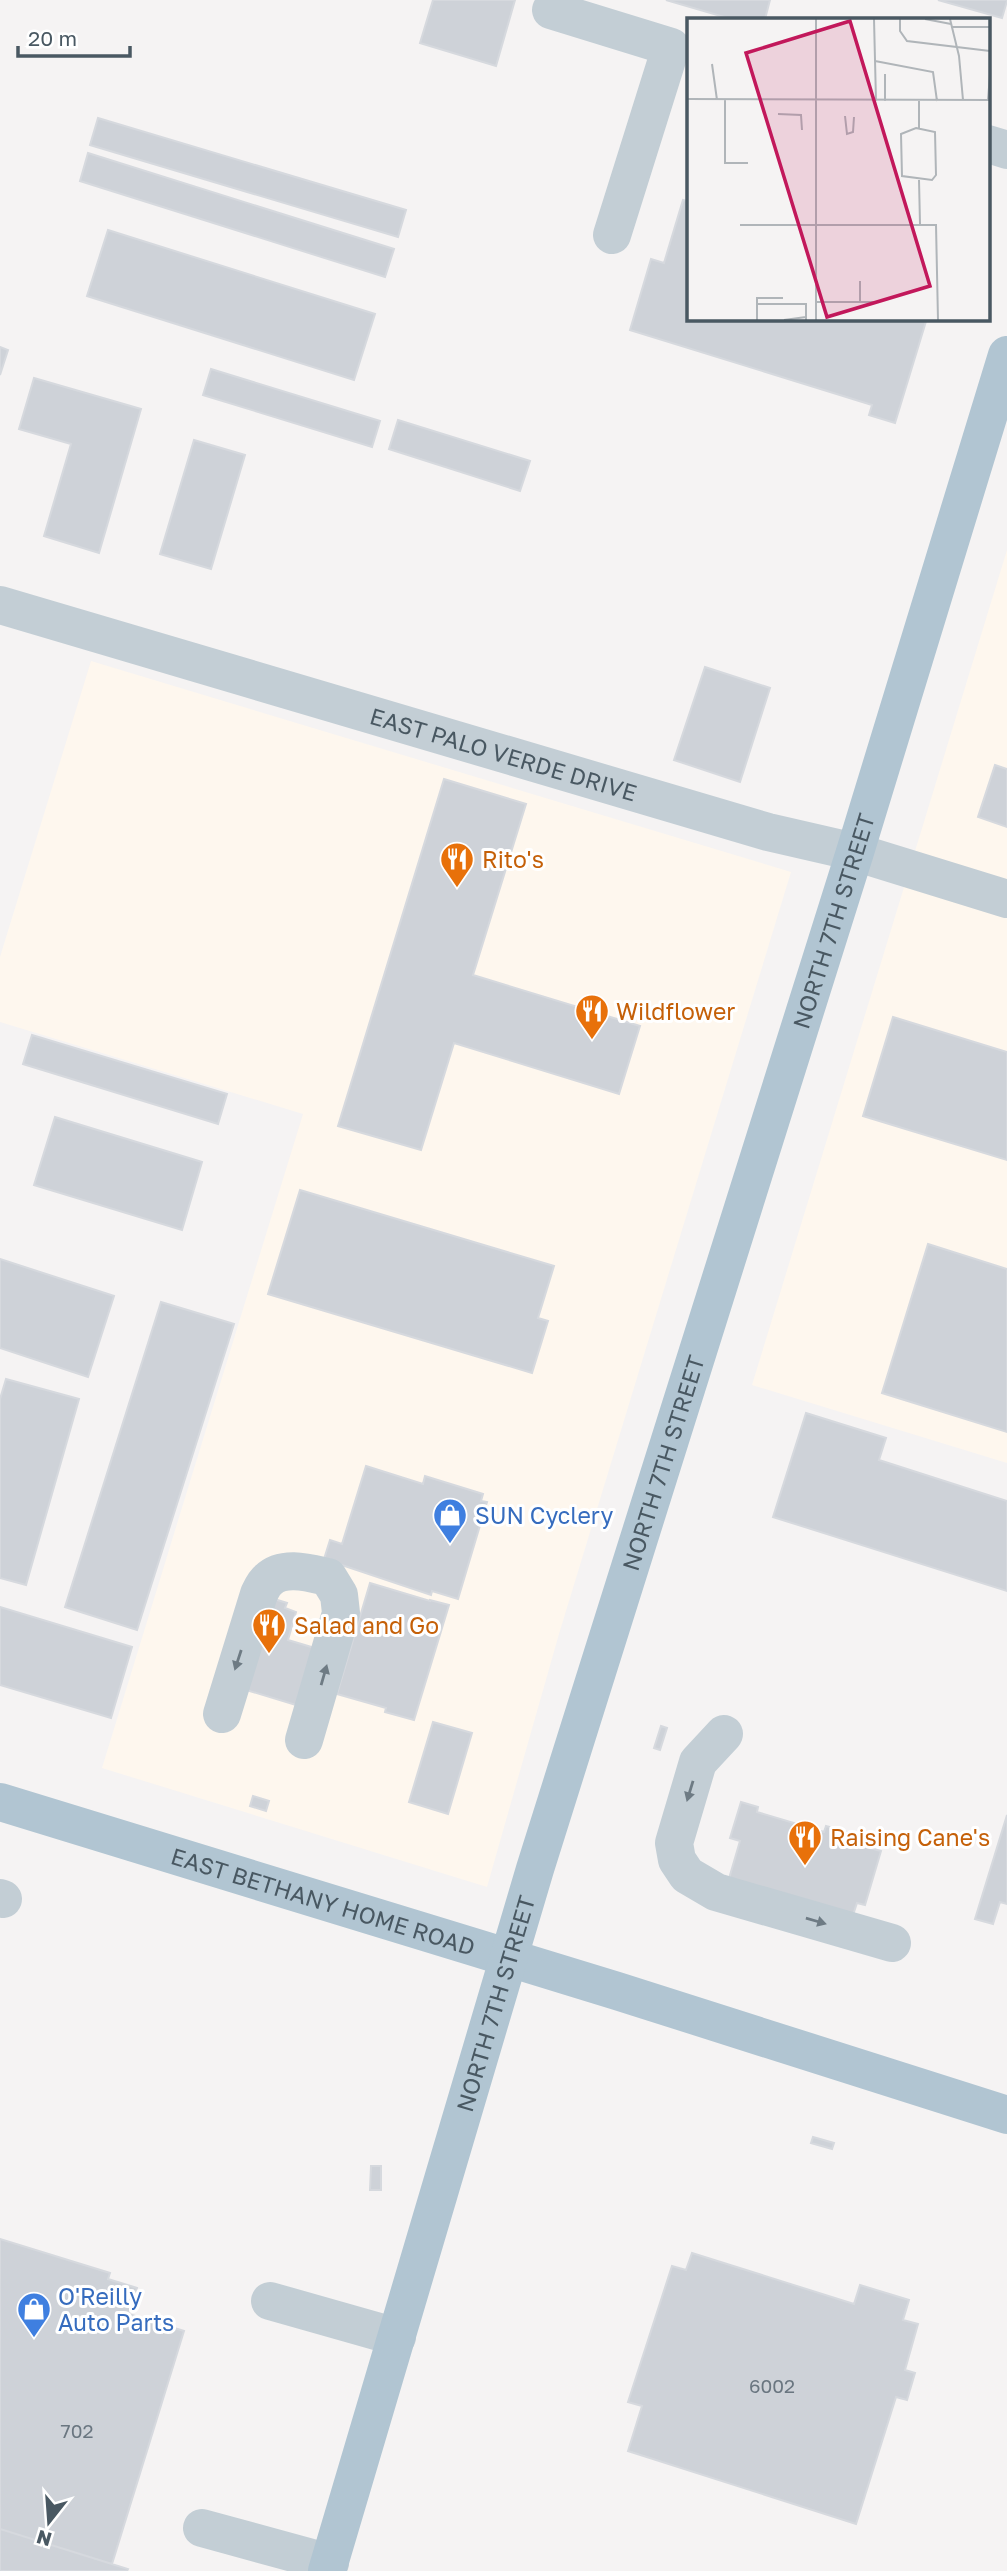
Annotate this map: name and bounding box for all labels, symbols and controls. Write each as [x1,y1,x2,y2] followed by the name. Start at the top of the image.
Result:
[18,14,130,58] scale bar
[687,18,990,320] inset map
[28,25,77,51] text: 20 m
[367,701,640,806] street label: EAST PALO VERDE DRIVE
[786,810,880,1032] street label: NORTH 7TH STREET
[438,840,476,889] restaurant icon: Rito's
[482,845,544,873] place label: Rito's
[573,992,611,1041] restaurant icon: Wildflower
[616,997,735,1025] place label: Wildflower
[616,1352,710,1574] street label: NORTH 7TH STREET
[431,1496,469,1545] shop icon: SUN Cyclery
[475,1501,613,1529] place label: SUN Cyclery
[250,1606,288,1655] restaurant icon: Salad and Go
[294,1611,439,1639] place label: Salad and Go
[232,1650,243,1671] one-way arrow
[319,1664,329,1685] one-way arrow
[684,1781,694,1802] one-way arrow
[786,1818,824,1867] restaurant icon: Raising Cane's
[830,1823,990,1851] place label: Raising Cane's
[168,1841,479,1961] street label: EAST BETHANY HOME ROAD
[450,1892,540,2115] street label: NORTH 7TH STREET
[805,1917,826,1927] one-way arrow
[58,2282,174,2336] place label: O'Reilly Auto Parts
[15,2290,53,2339] shop icon: O'Reilly Auto Parts
[749,2374,795,2397] house number: 6002
[61,2419,93,2442] house number: 702
[14,2487,84,2557] north arrow
[34,2526,54,2552] text: N

